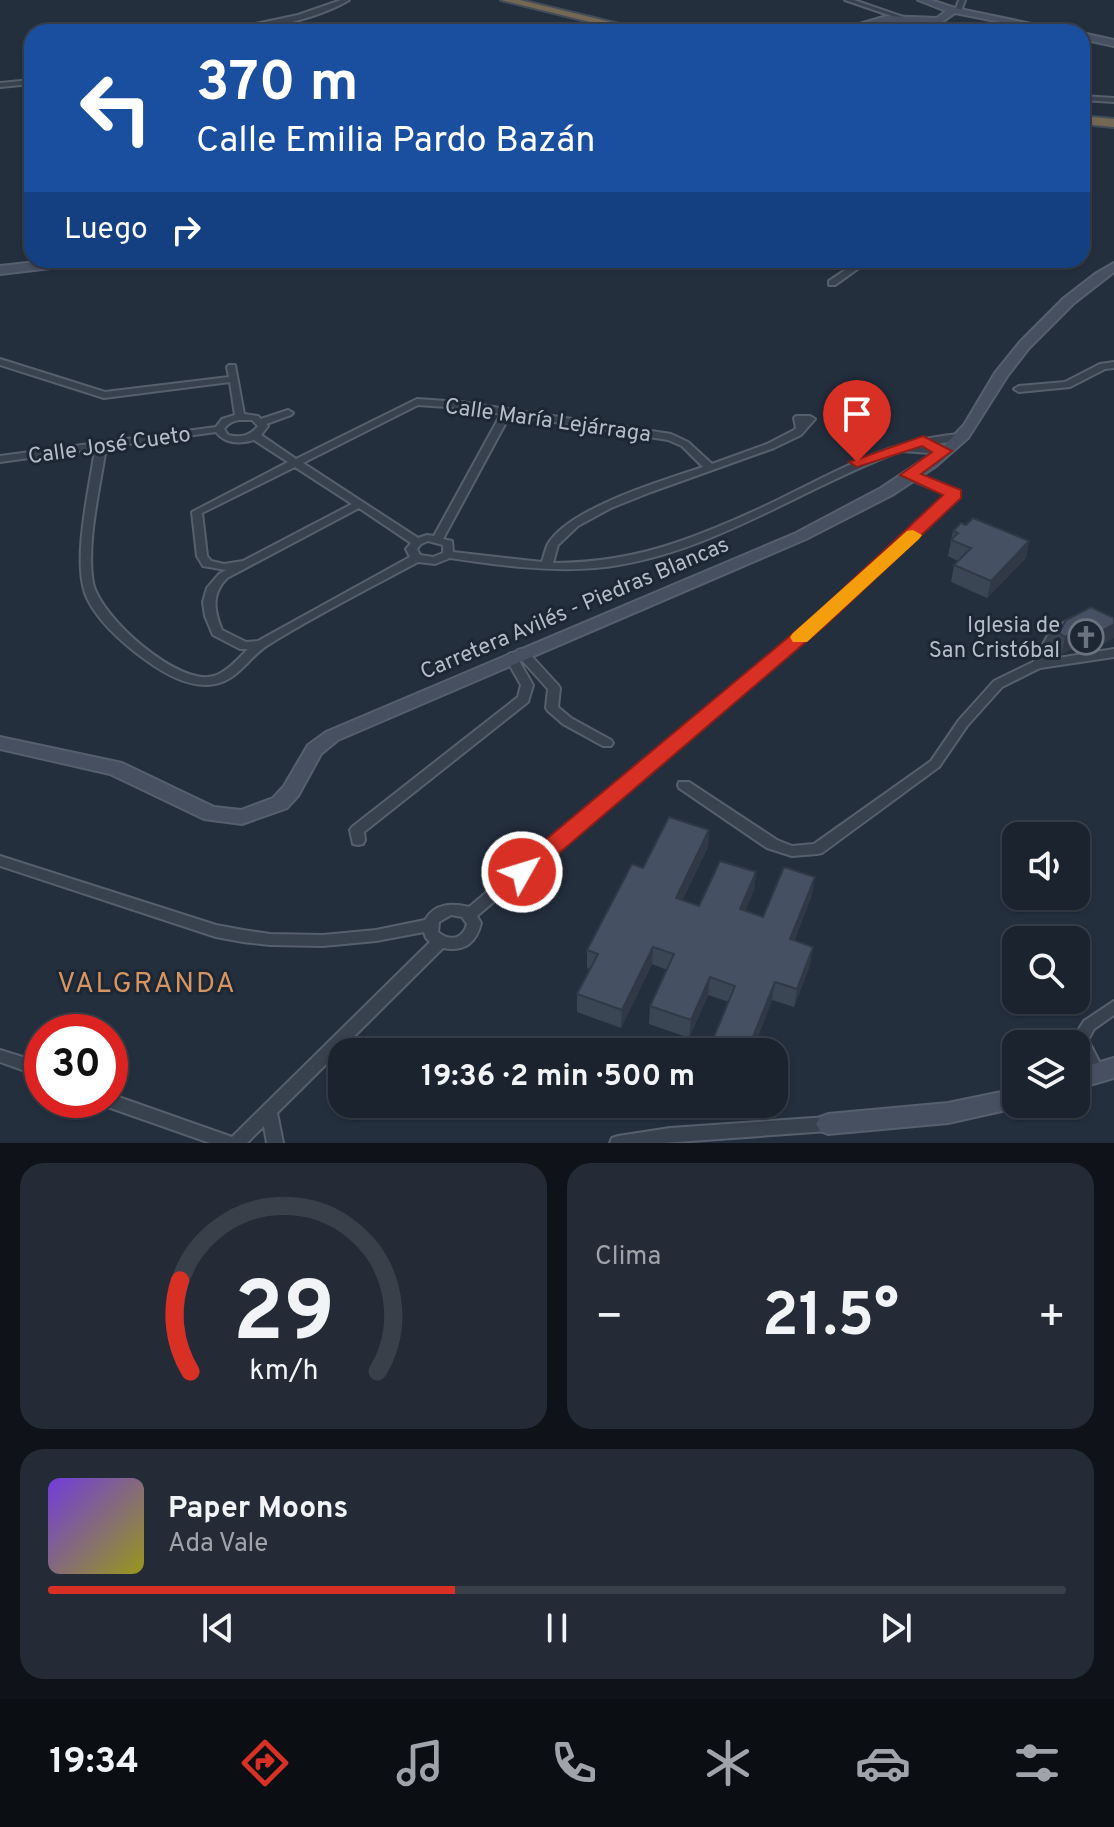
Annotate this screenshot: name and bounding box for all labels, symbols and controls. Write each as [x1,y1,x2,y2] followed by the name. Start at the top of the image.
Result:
[196,50,359,120] text: 370 m
[64,56,168,160] icon: left
[196,119,595,165] text: Calle Emilia Pardo Bazán
[164,208,208,252] icon: right
[64,212,148,249] text: Luego
[823,380,891,462] pin
[835,392,879,436] icon: arrive
[443,394,653,449] street label: Calle María Lejárraga
[26,422,192,471] street label: Calle José Cueto
[417,532,733,687] street label: Carretera Avilés - Piedras Blancas
[929,613,1060,665] place label: Iglesia de San Cristóbal
[1067,618,1105,656] church icon: Iglesia de San Cristóbal
[1002,822,1090,1118] map controls
[1002,822,1090,910] button: sound
[480,830,564,914] position arrow
[1002,926,1090,1014] button: search
[57,967,237,1003] district label: VALGRANDA
[24,1014,128,1118] speed limit sign: 30
[1002,1030,1090,1118] button: layers
[421,1059,695,1096] text: 19:36 · 2 min · 500 m
[595,1241,661,1274] text: Clima
[233,1265,335,1370] text: 29
[762,1281,899,1357] text: 21.5°
[595,1291,623,1347] text: −
[1038,1291,1066,1347] text: +
[249,1354,318,1390] text: km/h
[168,1491,348,1528] text: Paper Moons
[168,1528,268,1561] text: Ada Vale
[196,1606,240,1650] icon: previous
[535,1606,579,1650] icon: pause
[874,1606,918,1650] icon: next
[237,1735,293,1791] icon: directions
[392,1735,448,1791] icon: music
[546,1735,602,1791] icon: phone
[700,1735,756,1791] icon: climate
[855,1735,911,1791] icon: car
[1009,1735,1065,1791] icon: filters
[49,1740,139,1786] text: 19:34

